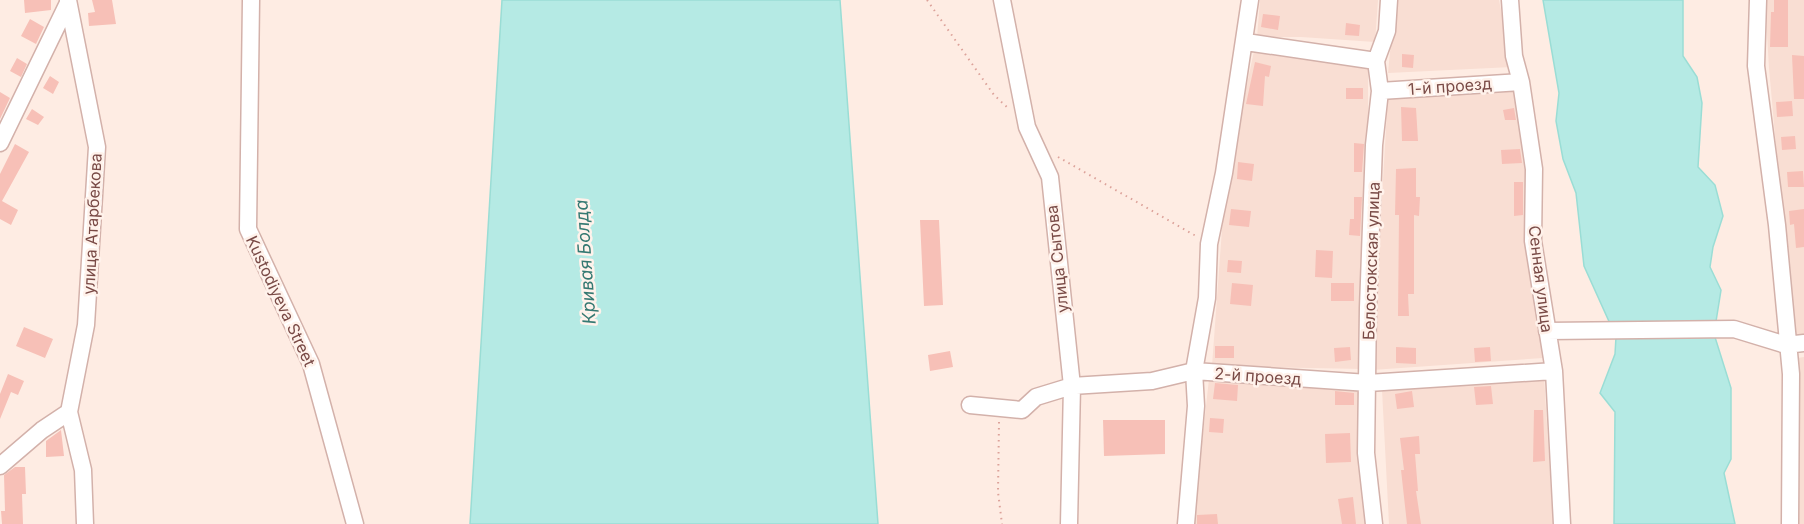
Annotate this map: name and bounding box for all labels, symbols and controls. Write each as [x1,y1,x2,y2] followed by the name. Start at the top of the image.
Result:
[1407,73,1493,99] street label: 1-й проезд
[78,153,106,295] street label: улица Атарбекова
[1358,182,1384,340] street label: Белостокская улица
[570,199,600,325] water label: Кривая Болда
[1041,204,1073,314] street label: улица Сытова
[1525,224,1557,334] street label: Сенная улица
[242,233,320,369] street label: Kustodiyeva Street
[1214,363,1302,389] street label: 2-й проезд

